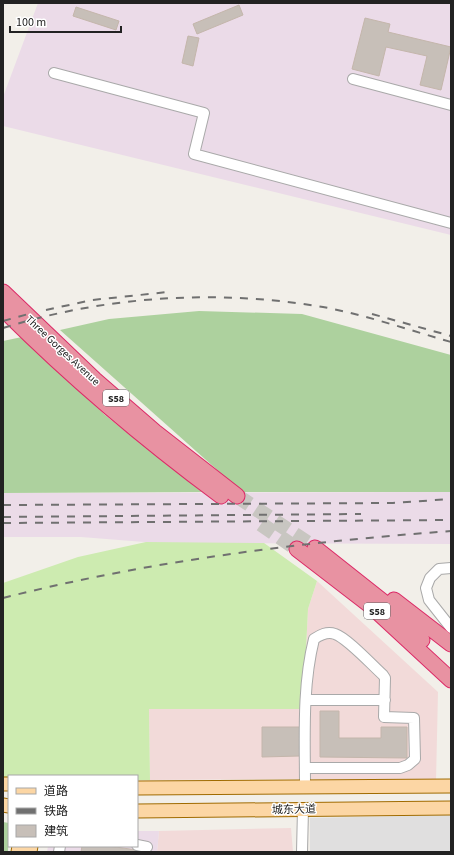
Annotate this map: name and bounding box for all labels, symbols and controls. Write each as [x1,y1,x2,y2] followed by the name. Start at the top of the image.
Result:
[10,8,121,34] scale bar
[16,14,46,31] text: 100 m
[22,312,104,389] street label: Three Gorges Avenue
[103,390,129,406] road number: S58
[364,603,390,619] road number: S58
[8,775,138,847] legend
[44,783,68,800] text: 道路
[272,802,316,817] street label: 城东大道
[44,803,68,820] text: 铁路
[44,823,68,840] text: 建筑

